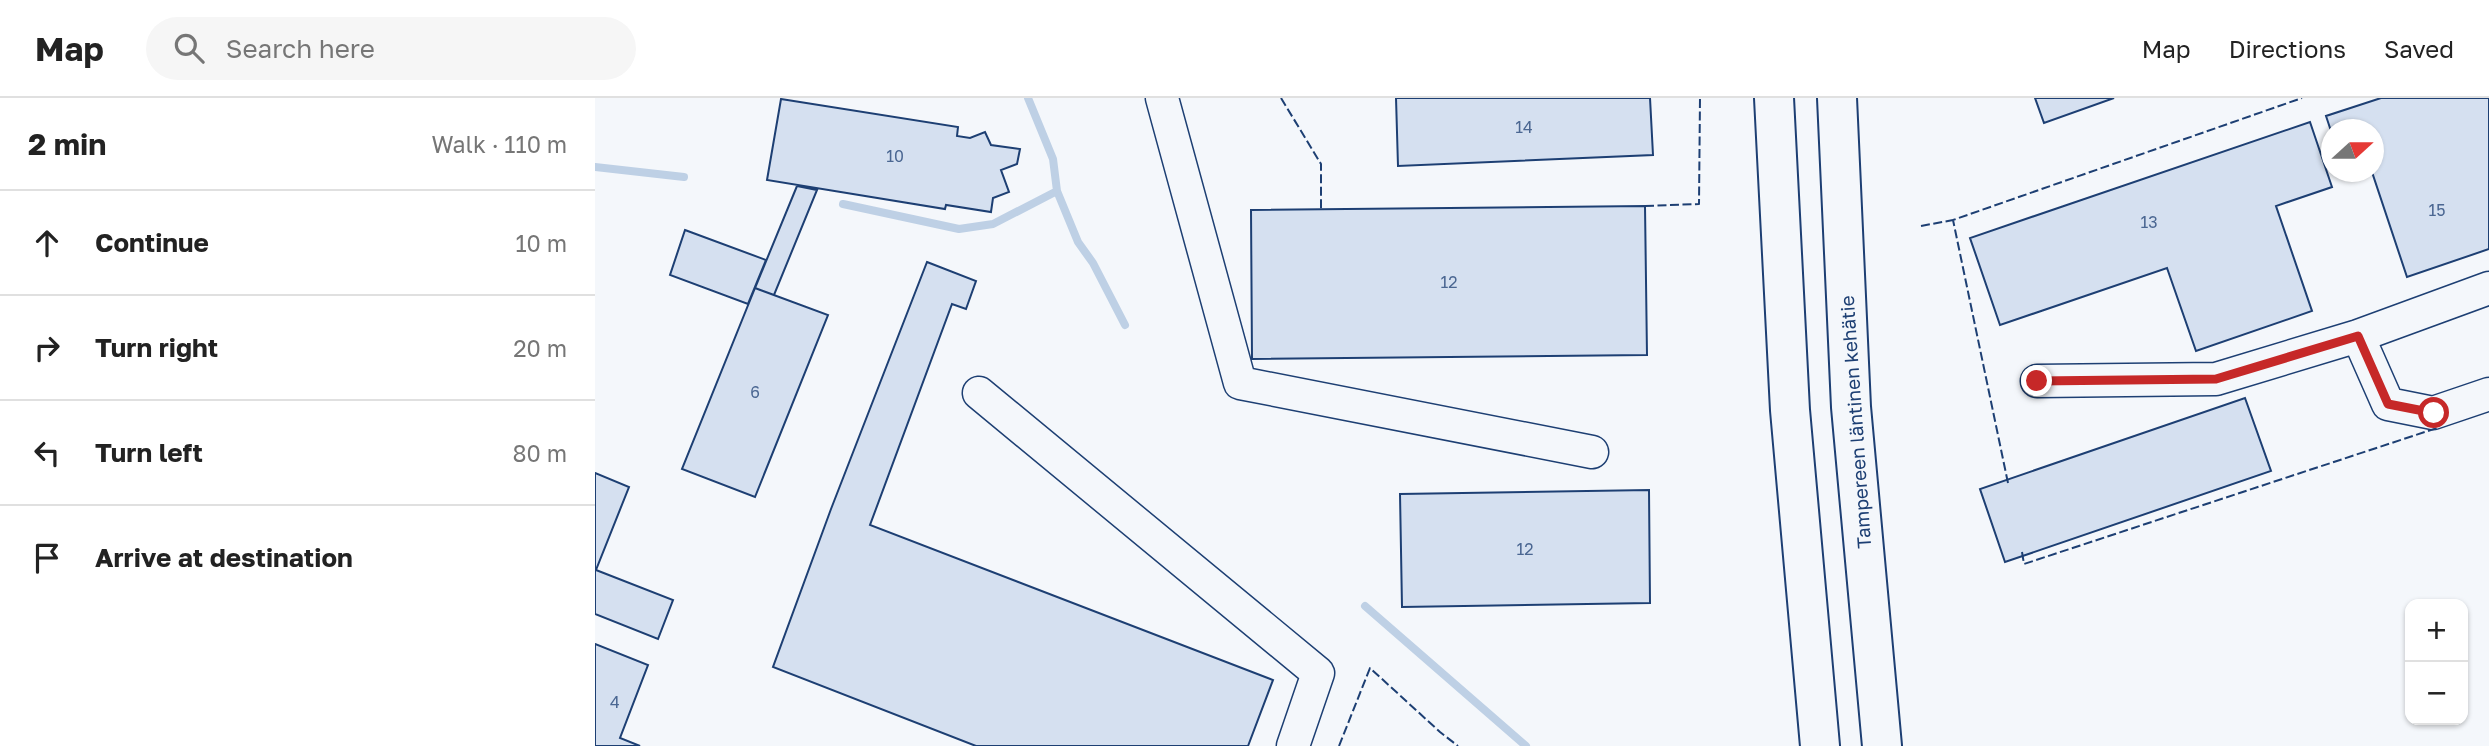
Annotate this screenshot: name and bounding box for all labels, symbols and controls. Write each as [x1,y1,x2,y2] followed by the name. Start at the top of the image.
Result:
[146,17,636,80] search box
[35,29,104,68] text: Map
[170,29,208,67] icon: search
[226,33,375,64] text: Search here
[2142,34,2191,63] text: Map
[2229,34,2346,63] text: Directions
[2384,34,2454,63] text: Saved
[1515,117,1533,137] house number: 14
[2321,119,2384,182] north arrow
[28,126,106,162] text: 2 min
[431,130,567,158] text: Walk · 110 m
[886,146,904,166] house number: 10
[2428,200,2446,220] house number: 15
[2140,212,2158,232] house number: 13
[28,224,66,262] icon: ahead
[95,227,209,258] text: Continue
[515,229,567,257] text: 10 m
[1440,272,1458,292] house number: 12
[1835,295,1875,549] street label: Tampereen läntinen kehätie
[28,329,66,367] icon: right
[95,332,218,363] text: Turn right
[513,334,567,362] text: 20 m
[2021,365,2052,396] route end
[750,382,760,402] house number: 6
[2418,397,2449,428] route start
[28,434,66,472] icon: left
[95,437,203,468] text: Turn left
[513,439,567,467] text: 80 m
[28,539,66,577] icon: arrive
[1516,539,1534,559] house number: 12
[95,542,353,573] text: Arrive at destination
[2405,599,2468,725] map controls
[2405,599,2468,662] button: +
[2405,662,2468,725] button: −
[610,692,620,712] house number: 4

